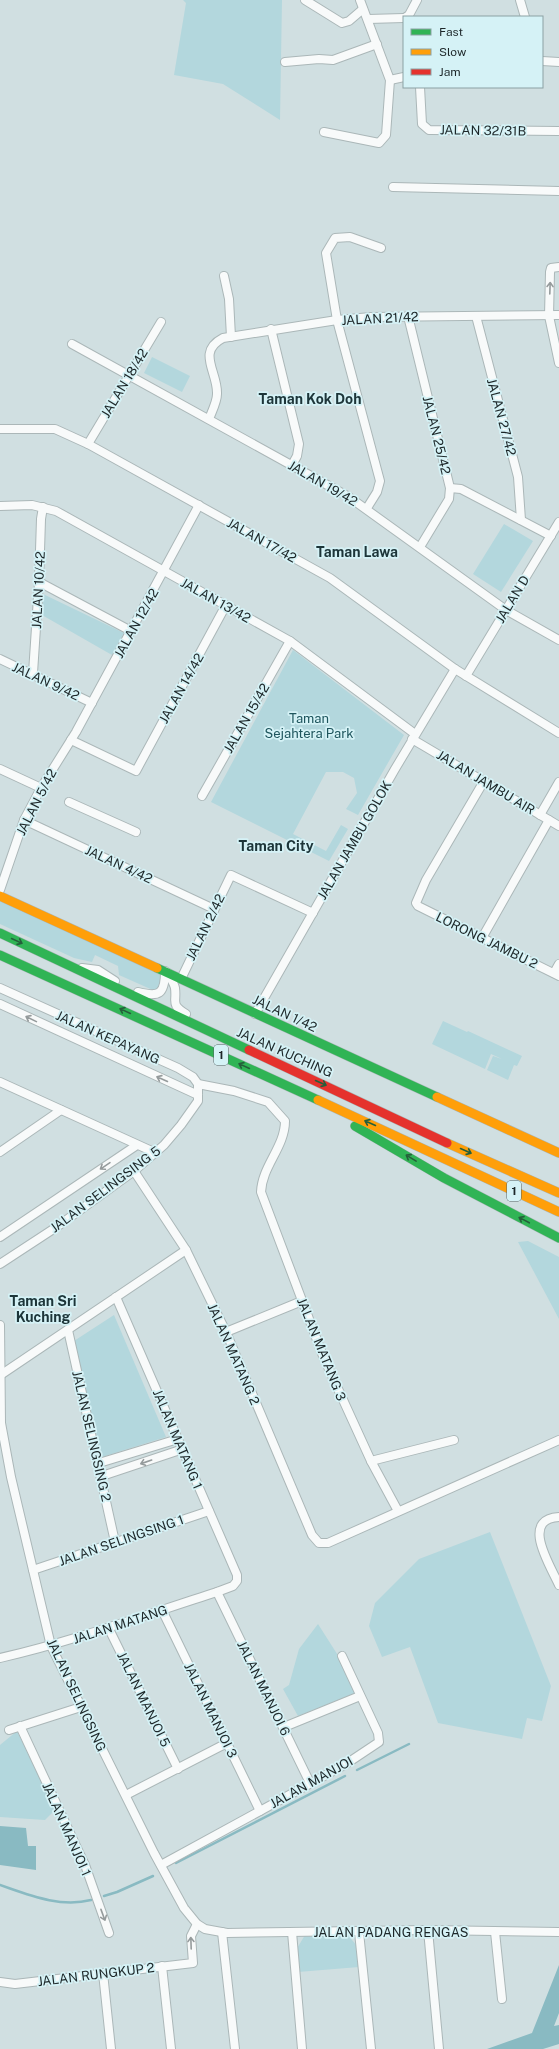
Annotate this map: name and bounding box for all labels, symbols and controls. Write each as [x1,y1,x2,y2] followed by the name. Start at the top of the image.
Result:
[403,16,543,88] legend
[439,25,464,39] text: Fast
[439,45,467,59] text: Slow
[439,65,461,79] text: Jam
[440,122,526,139] street label: JALAN 32/31B
[546,282,554,295] one-way arrow
[341,309,419,328] street label: JALAN 21/42
[98,346,151,421] street label: JALAN 18/42
[484,377,519,458] street label: JALAN 27/42
[259,391,361,407] district label: Taman Kok Doh
[420,394,454,476] street label: JALAN 25/42
[285,458,360,509] street label: JALAN 19/42
[224,515,299,566] street label: JALAN 17/42
[316,544,398,560] district label: Taman Lawa
[29,551,48,629] street label: JALAN 10/42
[492,573,532,626] street label: JALAN D
[178,575,254,626] street label: JALAN 13/42
[111,586,162,661] street label: JALAN 12/42
[156,650,207,726] street label: JALAN 14/42
[10,659,82,704] street label: JALAN 9/42
[220,681,273,756] street label: JALAN 15/42
[264,711,354,741] park label: Taman Sejahtera Park
[434,747,537,818] street label: JALAN JAMBU AIR
[13,766,60,838] street label: JALAN 5/42
[314,778,395,902] street label: JALAN JAMBU GOLOK
[238,838,314,854] district label: Taman City
[83,842,155,887] street label: JALAN 4/42
[183,891,228,963] street label: JALAN 2/42
[433,909,540,972] street label: LORONG JAMBU 2
[10,938,22,945] one-way arrow
[250,992,320,1035] street label: JALAN 1/42
[120,1007,132,1014] one-way arrow
[54,1008,162,1067] street label: JALAN KEPAYANG
[26,1015,38,1022] one-way arrow
[235,1025,335,1080] street label: JALAN KUCHING
[214,1045,228,1065] road number: 1
[238,1062,250,1069] one-way arrow
[157,1075,169,1082] one-way arrow
[314,1079,326,1087] one-way arrow
[364,1119,376,1127] one-way arrow
[47,1143,163,1236] street label: JALAN SELINGSING 5
[459,1148,471,1155] one-way arrow
[406,1154,417,1162] one-way arrow
[100,1162,111,1170] one-way arrow
[507,1181,521,1201] road number: 1
[519,1216,531,1224] one-way arrow
[10,1293,76,1325] district label: Taman Sri Kuching
[294,1295,349,1403] street label: JALAN MATANG 3
[204,1301,263,1407] street label: JALAN MATANG 2
[69,1369,114,1503] street label: JALAN SELINGSING 2
[150,1387,205,1491] street label: JALAN MATANG 1
[140,1458,152,1466] one-way arrow
[57,1512,186,1569] street label: JALAN SELINGSING 1
[71,1602,169,1647] street label: JALAN MATANG
[44,1636,109,1754] street label: JALAN SELINGSING
[234,1638,293,1738] street label: JALAN MANJOI 6
[114,1649,173,1749] street label: JALAN MANJOI 5
[181,1660,240,1760] street label: JALAN MANJOI 3
[267,1753,355,1811] street label: JALAN MANJOI
[39,1780,94,1878] street label: JALAN MANJOI 1
[99,1909,107,1921] one-way arrow
[314,1925,468,1940] street label: JALAN PADANG RENGAS
[187,1937,195,1950] one-way arrow
[37,1960,156,1989] street label: JALAN RUNGKUP 2

